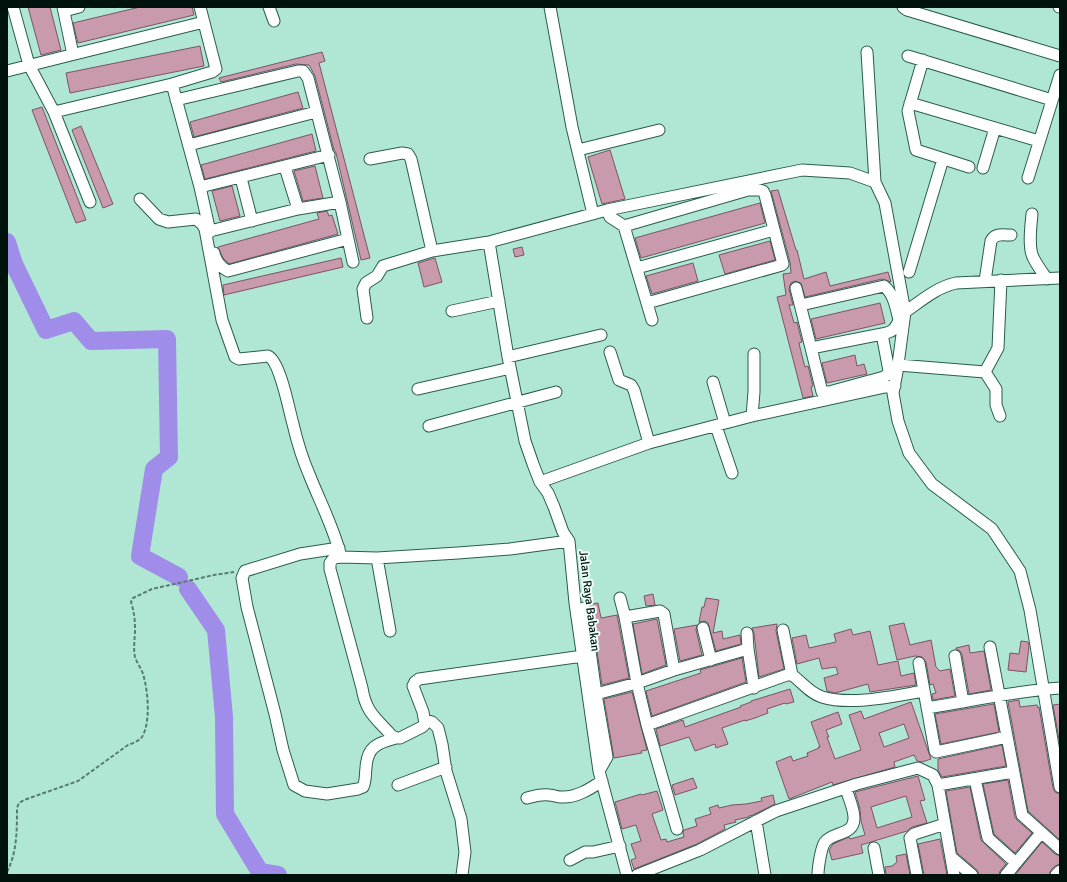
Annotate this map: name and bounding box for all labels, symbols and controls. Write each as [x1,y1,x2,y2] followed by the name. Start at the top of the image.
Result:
[575,550,603,652] street label: Jalan Raya Babakan

